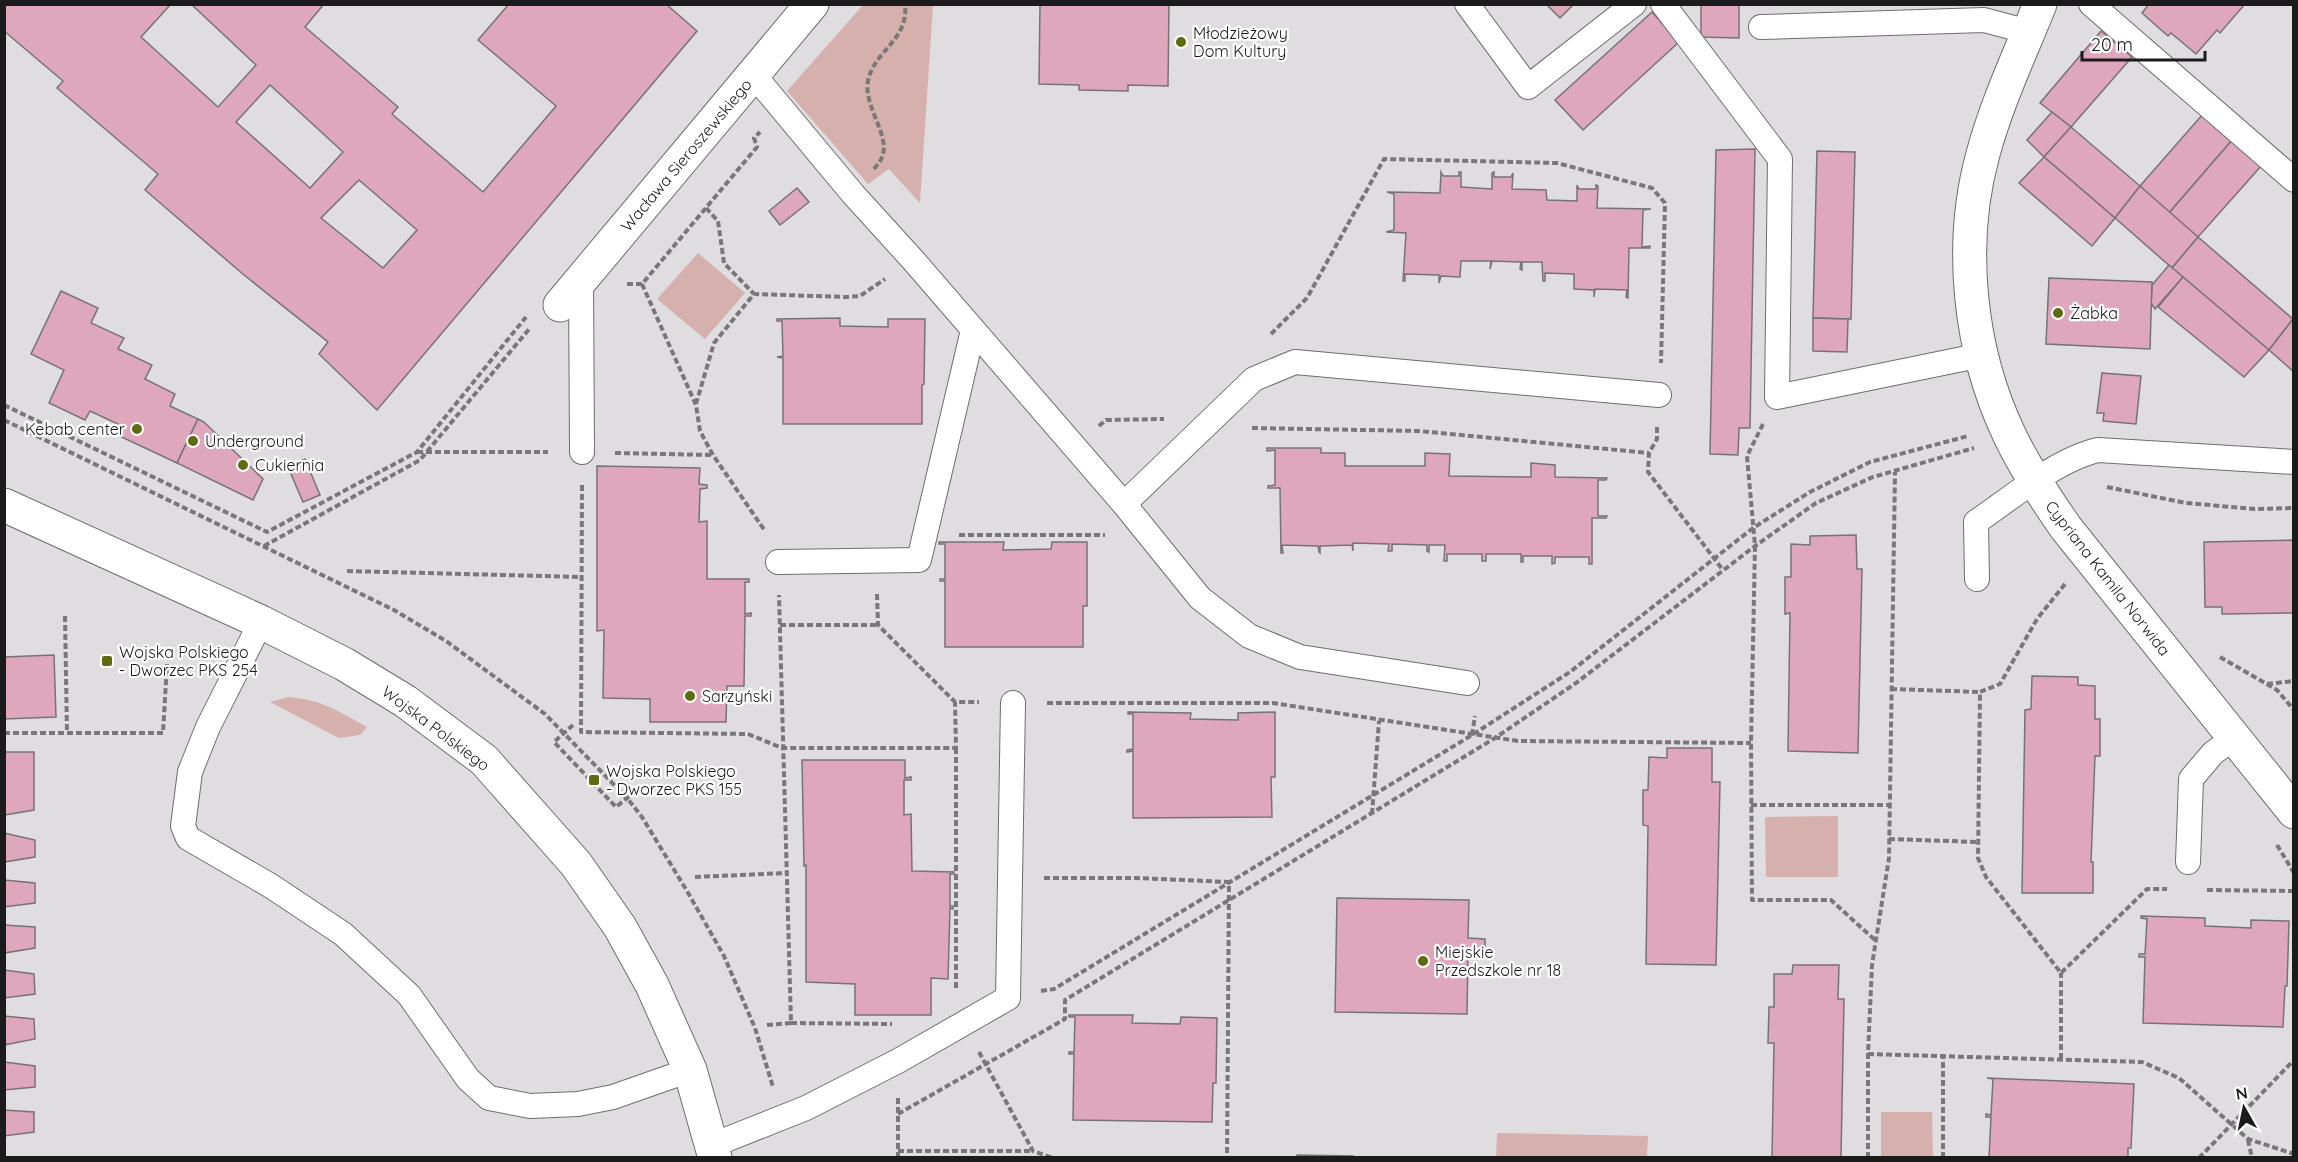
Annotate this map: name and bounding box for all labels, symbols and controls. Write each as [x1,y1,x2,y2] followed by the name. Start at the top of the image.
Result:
[1193,23,1288,61] place label: Młodzieżowy Dom Kultury
[2082,24,2205,62] scale bar
[2091,33,2133,56] text: 20 m
[1174,35,1188,49] marker: Młodzieżowy Dom Kultury
[616,74,756,236] street label: Wacława Sieroszewskiego
[2070,303,2118,323] place label: Żabka
[2051,306,2065,320] marker: Żabka
[25,419,125,439] place label: Kebab center
[130,422,144,436] marker: Kebab center
[205,431,304,451] place label: Underground
[186,434,200,448] marker: Underground
[255,455,324,475] place label: Cukiernia
[236,458,250,472] marker: Cukiernia
[2041,497,2175,659] street label: Cypriana Kamila Norwida
[119,642,258,680] place label: Wojska Polskiego - Dworzec PKS 254
[100,654,114,668] marker: Wojska Polskiego - Dworzec PKS 254
[378,681,494,775] street label: Wojska Polskiego
[702,686,772,706] place label: Sarzyński
[683,689,697,703] marker: Sarzyński
[606,761,742,799] place label: Wojska Polskiego - Dworzec PKS 155
[587,773,601,787] marker: Wojska Polskiego - Dworzec PKS 155
[1435,942,1561,980] place label: Miejskie Przedszkole nr 18
[1416,954,1430,968] marker: Miejskie Przedszkole nr 18
[2214,1078,2274,1138] north arrow
[2234,1082,2249,1104] text: N

